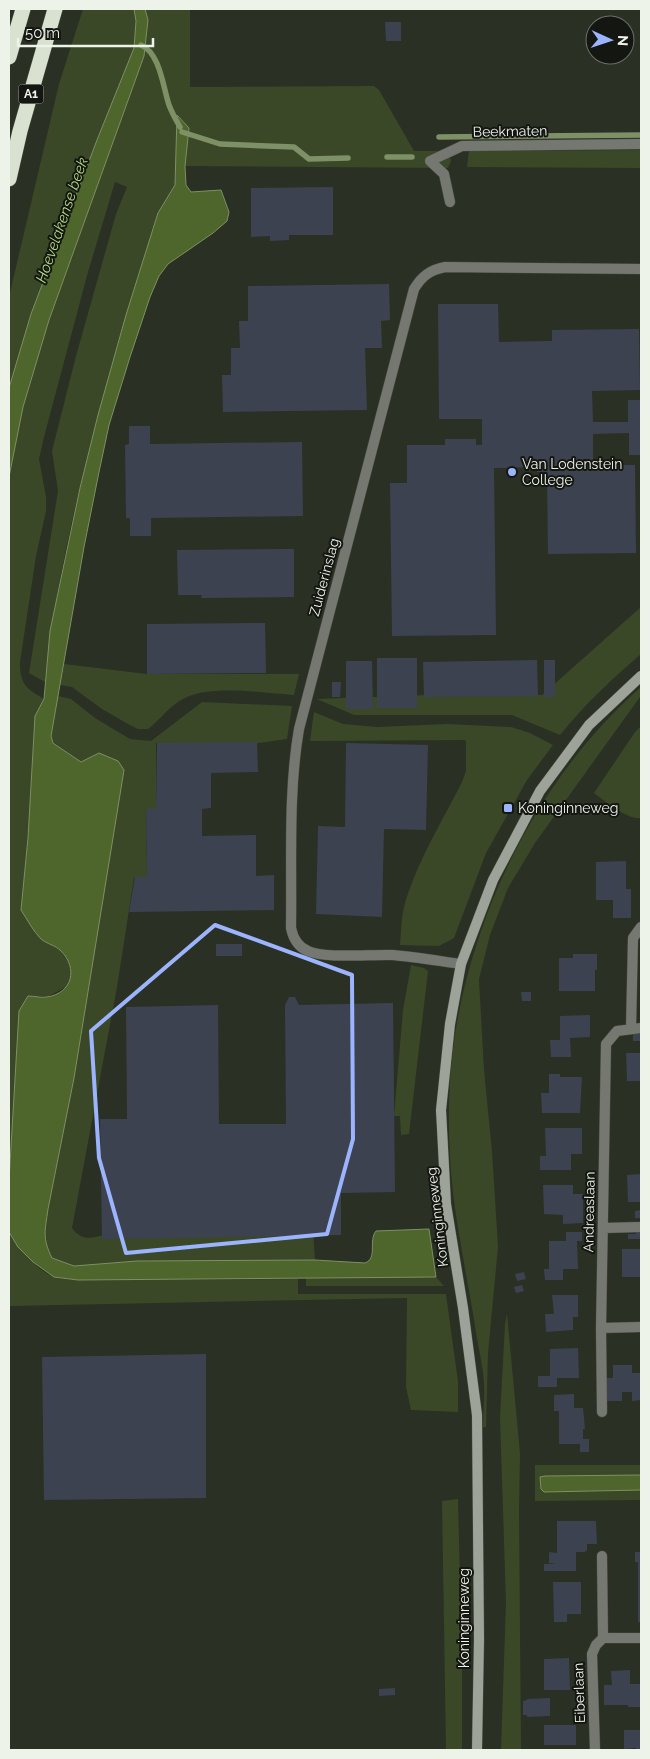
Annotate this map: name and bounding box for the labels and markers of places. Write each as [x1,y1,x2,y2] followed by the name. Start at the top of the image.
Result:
[522,456,622,488] place label: Van Lodenstein College
[506,466,518,478] marker: Van Lodenstein College
[518,800,618,816] place label: Koninginneweg
[502,802,514,814] marker: Koninginneweg

